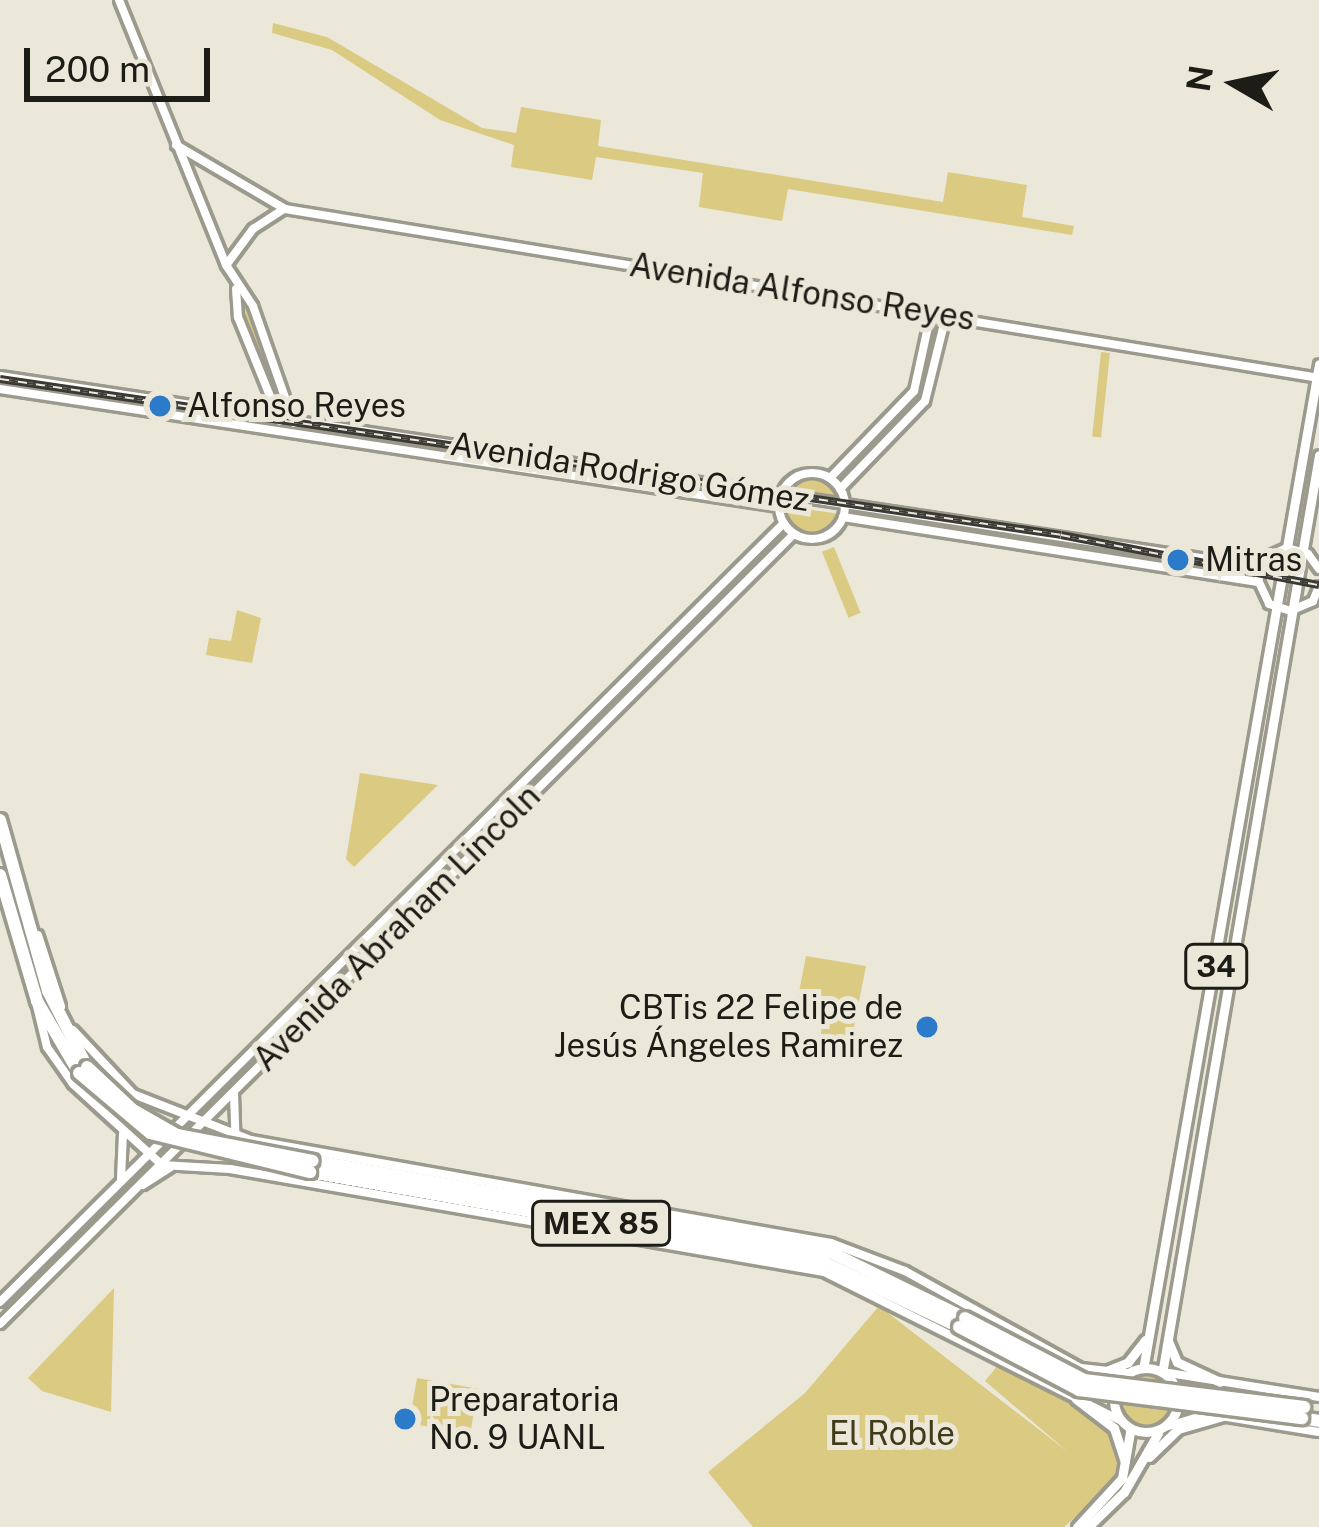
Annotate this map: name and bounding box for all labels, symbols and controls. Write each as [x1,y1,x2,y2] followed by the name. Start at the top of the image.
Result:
[30,24,216,98] scale bar
[1175,24,1295,144] north arrow
[45,48,150,90] text: 200 m
[1179,63,1220,94] text: N
[627,245,977,339] street label: Avenida Alfonso Reyes
[187,386,406,426] place label: Alfonso Reyes
[144,390,176,422] marker: Alfonso Reyes
[448,424,812,520] street label: Avenida Rodrigo Gómez
[1205,540,1302,580] place label: Mitras
[1162,544,1194,576] marker: Mitras
[246,777,548,1079] street label: Avenida Abraham Lincoln
[1183,942,1249,990] road number: 34
[553,988,903,1066] place label: CBTis 22 Felipe de Jesús Ángeles Ramirez
[914,1014,940,1040] marker: CBTis 22 Felipe de Jesús Ángeles Ramirez
[529,1199,673,1247] road number: MEX 85
[429,1380,619,1458] place label: Preparatoria No. 9 UANL
[392,1406,418,1432] marker: Preparatoria No. 9 UANL
[829,1414,955,1454] park label: El Roble

